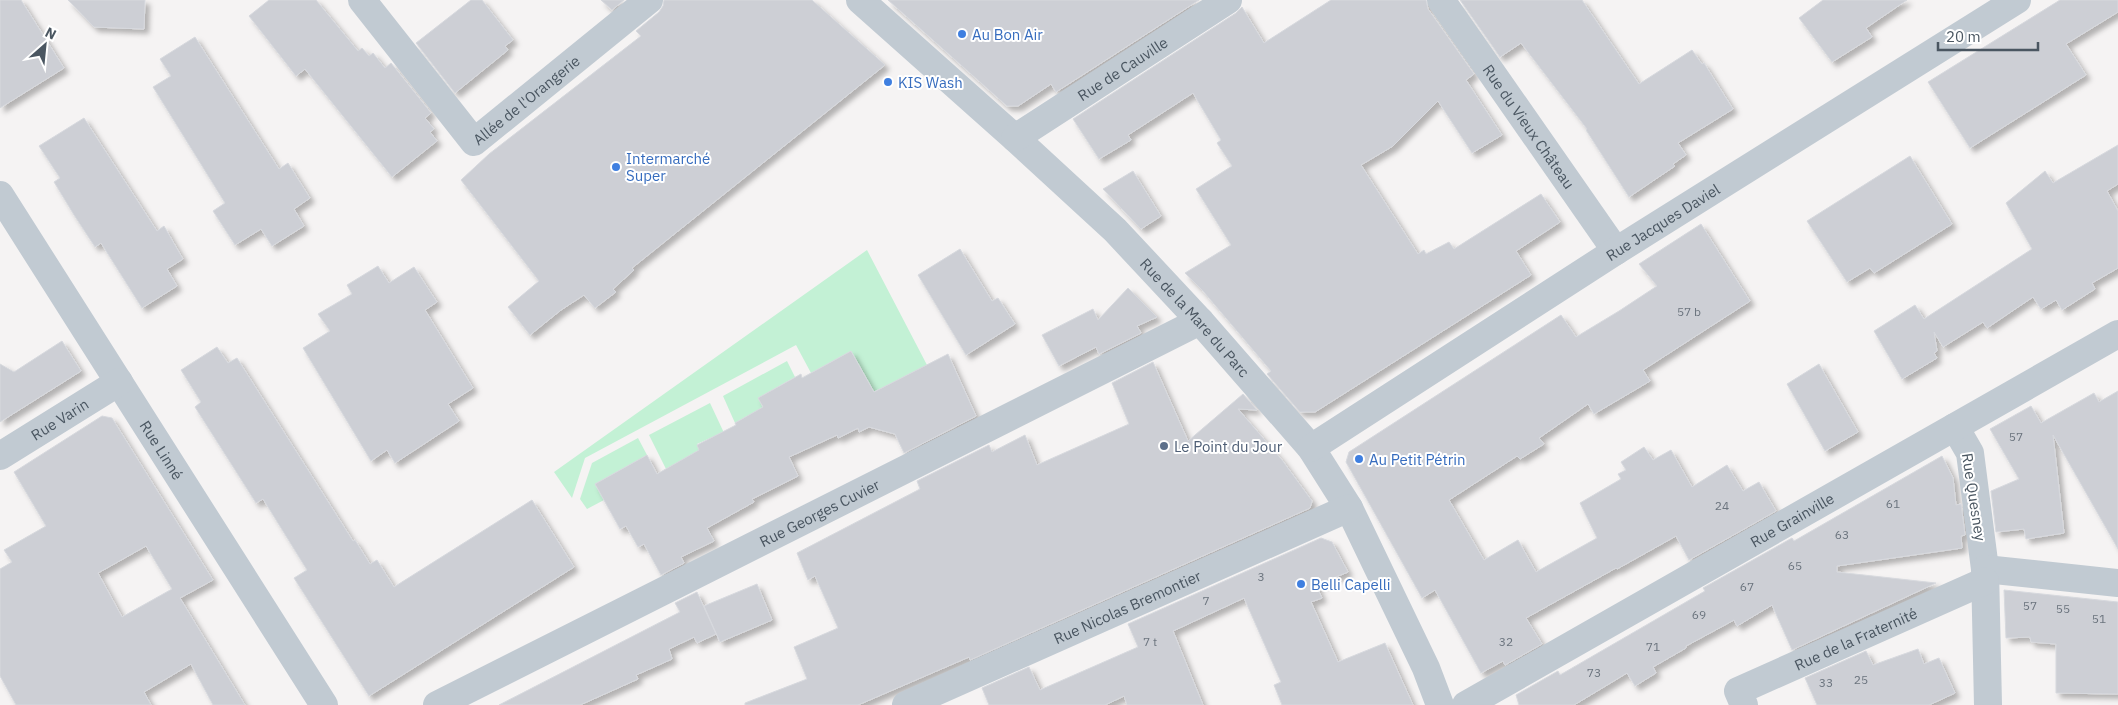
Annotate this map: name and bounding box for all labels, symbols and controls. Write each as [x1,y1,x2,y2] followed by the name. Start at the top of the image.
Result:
[20,20,70,70] north arrow
[1938,20,2038,52] scale bar
[42,23,60,44] text: N
[972,25,1043,44] place label: Au Bon Air
[1946,27,1981,46] text: 20 m
[956,28,968,40] marker: Au Bon Air
[1074,32,1171,105] street label: Rue de Cauville
[469,51,583,149] street label: Allée de l'Orangerie
[1479,60,1579,192] street label: Rue du Vieux Château
[898,73,963,92] place label: KIS Wash
[882,76,894,88] marker: KIS Wash
[626,149,710,185] place label: Intermarché Super
[610,161,622,173] marker: Intermarché Super
[1602,179,1723,265] street label: Rue Jacques Daviel
[1136,254,1254,381] street label: Rue de la Mare du Parc
[1677,304,1701,319] house number: 57 b
[27,394,92,444] street label: Rue Varin
[136,417,188,483] street label: Rue Linné
[2009,429,2023,444] house number: 57
[1174,437,1283,456] place label: Le Point du Jour
[1158,440,1170,452] marker: Le Point du Jour
[1369,450,1466,469] place label: Au Petit Pétrin
[1958,452,1990,543] street label: Rue Quesney
[1353,453,1365,465] marker: Au Petit Pétrin
[756,474,883,551] street label: Rue Georges Cuvier
[1747,488,1837,551] street label: Rue Grainville
[1886,496,1900,511] house number: 61
[1715,498,1729,513] house number: 24
[1835,527,1849,542] house number: 63
[1788,558,1802,573] house number: 65
[1050,565,1204,648] street label: Rue Nicolas Bremontier
[1257,569,1265,584] house number: 3
[1311,575,1391,594] place label: Belli Capelli
[1295,578,1307,590] marker: Belli Capelli
[1740,579,1754,594] house number: 67
[1202,593,1210,608] house number: 7
[2023,598,2037,613] house number: 57
[2056,601,2070,616] house number: 55
[1791,603,1920,674] street label: Rue de la Fraternité
[1692,607,1706,622] house number: 69
[2092,611,2106,626] house number: 51
[1143,634,1157,649] house number: 7 t
[1499,634,1513,649] house number: 32
[1646,639,1660,654] house number: 71
[1587,665,1601,680] house number: 73
[1854,672,1868,687] house number: 25
[1819,675,1833,690] house number: 33

